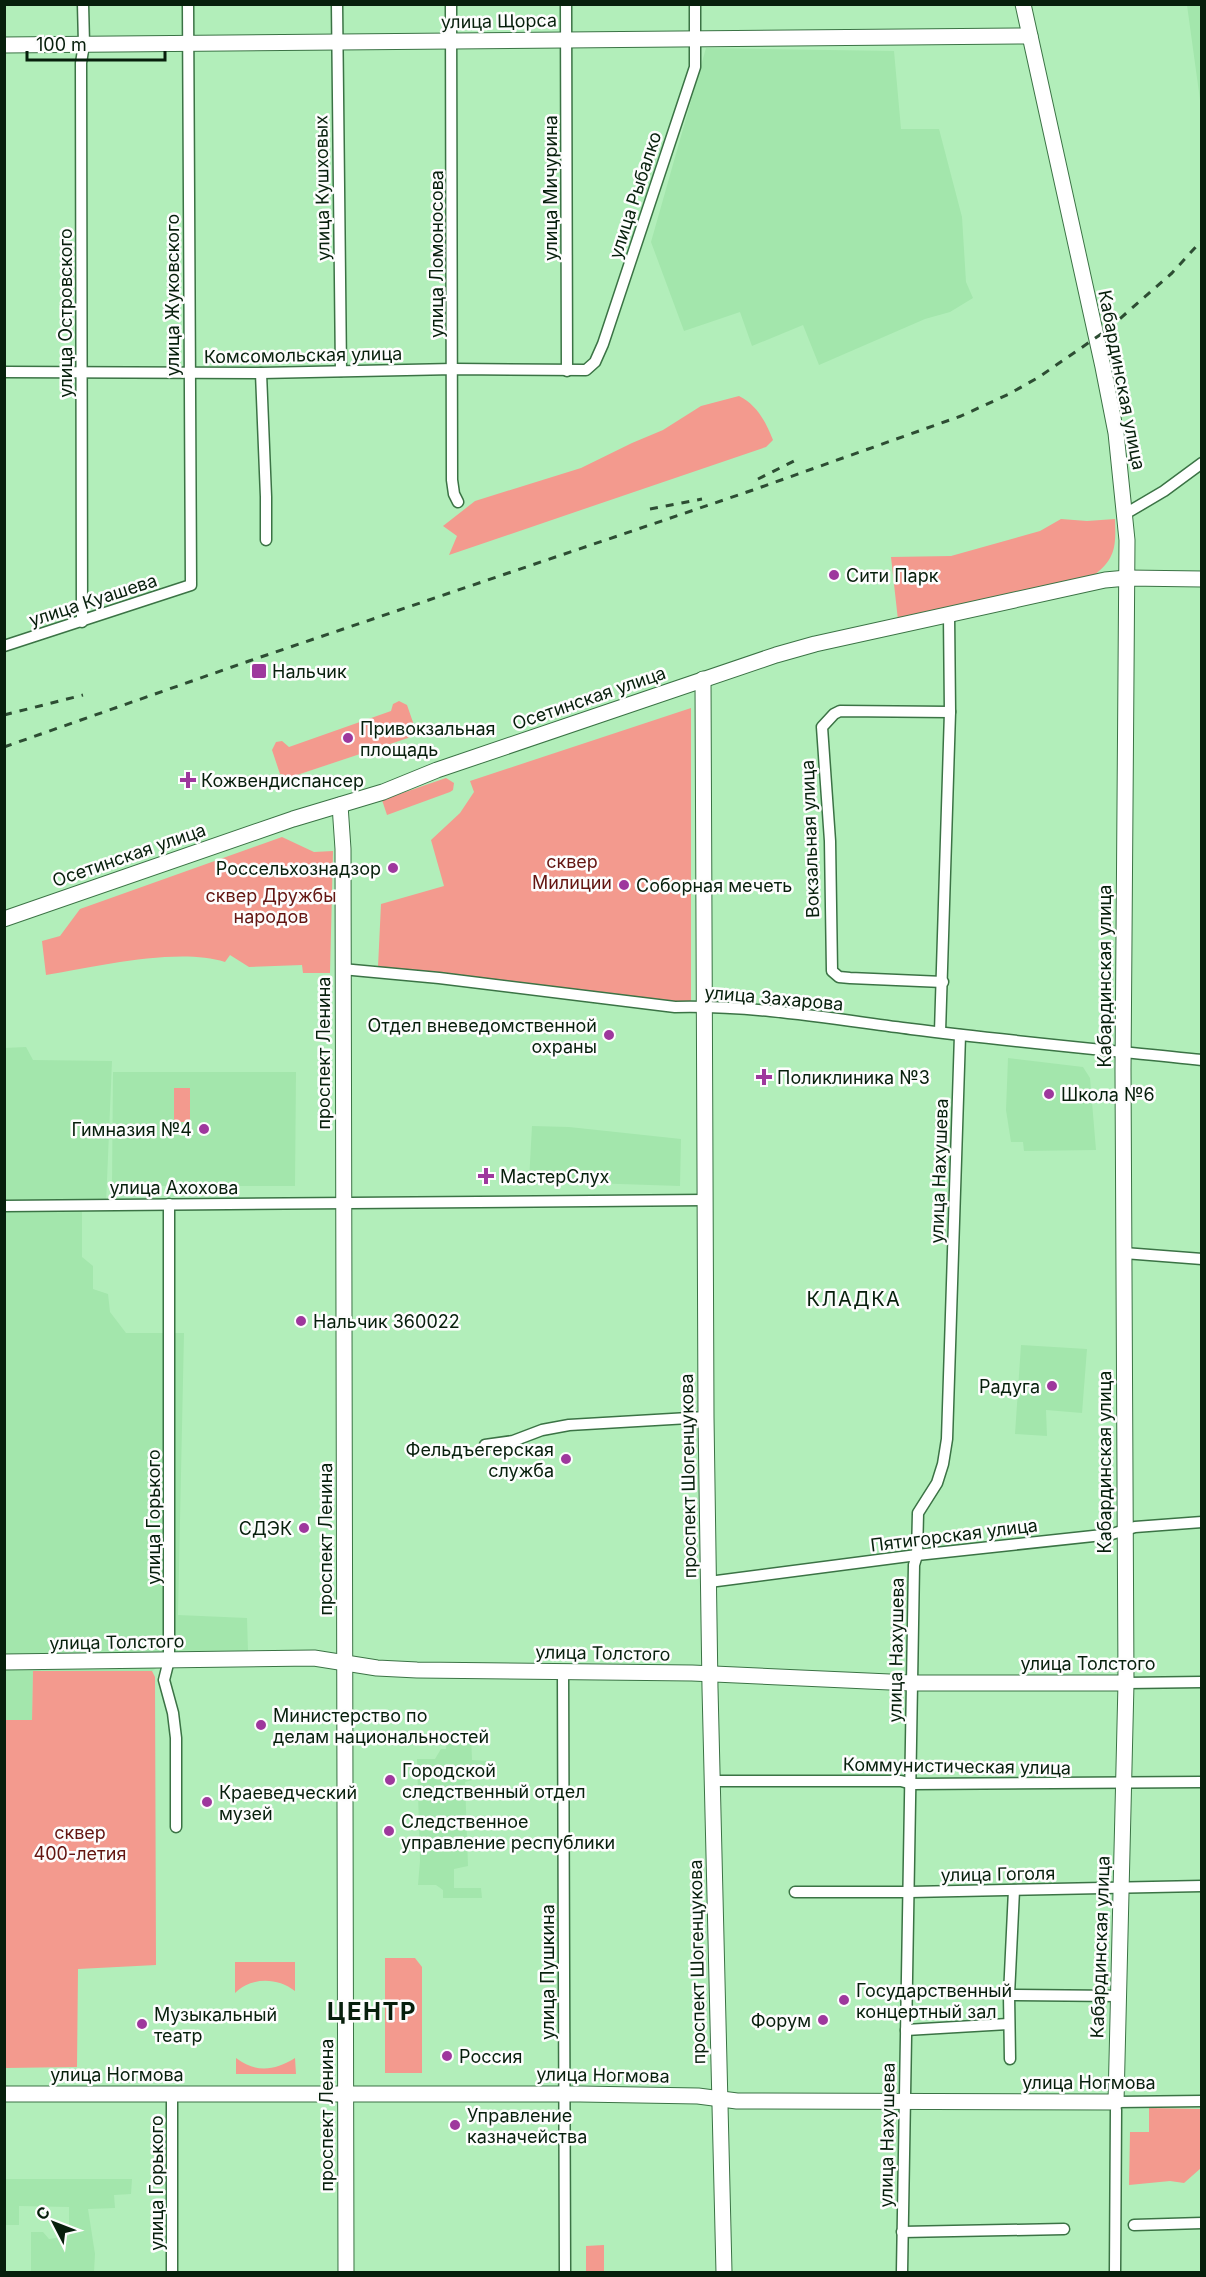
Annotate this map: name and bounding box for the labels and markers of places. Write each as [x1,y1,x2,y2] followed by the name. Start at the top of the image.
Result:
[846,565,939,586] place label: Сити Парк
[827,568,841,582] marker: Сити Парк
[272,661,347,682] place label: Нальчик
[250,662,268,680] marker: Нальчик
[360,718,496,760] place label: Привокзальная площадь
[341,731,355,745] marker: Привокзальная площадь
[201,770,364,791] place label: Кожвендиспансер
[179,771,197,789] marker: Кожвендиспансер
[216,858,381,879] place label: Россельхознадзор
[386,861,400,875] marker: Россельхознадзор
[636,875,792,896] place label: Соборная мечеть
[617,878,631,892] marker: Соборная мечеть
[367,1015,597,1057] place label: Отдел вневедомственной охраны
[602,1028,616,1042] marker: Отдел вневедомственной охраны
[777,1067,930,1088] place label: Поликлиника №3
[755,1068,773,1086] marker: Поликлиника №3
[1061,1084,1155,1105] place label: Школа №6
[1042,1087,1056,1101] marker: Школа №6
[71,1119,192,1140] place label: Гимназия №4
[197,1122,211,1136] marker: Гимназия №4
[500,1166,610,1187] place label: МастерСлух
[477,1167,495,1185] marker: МастерСлух
[313,1311,460,1332] place label: Нальчик 360022
[294,1314,308,1328] marker: Нальчик 360022
[979,1376,1040,1397] place label: Радуга
[1045,1379,1059,1393] marker: Радуга
[406,1439,554,1481] place label: Фельдъегерская служба
[559,1452,573,1466] marker: Фельдъегерская служба
[239,1518,292,1539] place label: СДЭК
[297,1521,311,1535] marker: СДЭК
[273,1705,489,1747] place label: Министерство по делам национальностей
[254,1718,268,1732] marker: Министерство по делам национальностей
[402,1760,586,1802] place label: Городской следственный отдел
[383,1773,397,1787] marker: Городской следственный отдел
[219,1782,357,1824] place label: Краеведческий музей
[200,1795,214,1809] marker: Краеведческий музей
[401,1811,615,1853] place label: Следственное управление республики
[382,1824,396,1838] marker: Следственное управление республики
[856,1980,1012,2022] place label: Государственный концертный зал
[837,1993,851,2007] marker: Государственный концертный зал
[154,2004,277,2046] place label: Музыкальный театр
[751,2010,811,2031] place label: Форум
[816,2013,830,2027] marker: Форум
[135,2017,149,2031] marker: Музыкальный театр
[459,2046,522,2067] place label: Россия
[440,2049,454,2063] marker: Россия
[467,2105,587,2147] place label: Управление казначейства
[448,2118,462,2132] marker: Управление казначейства

